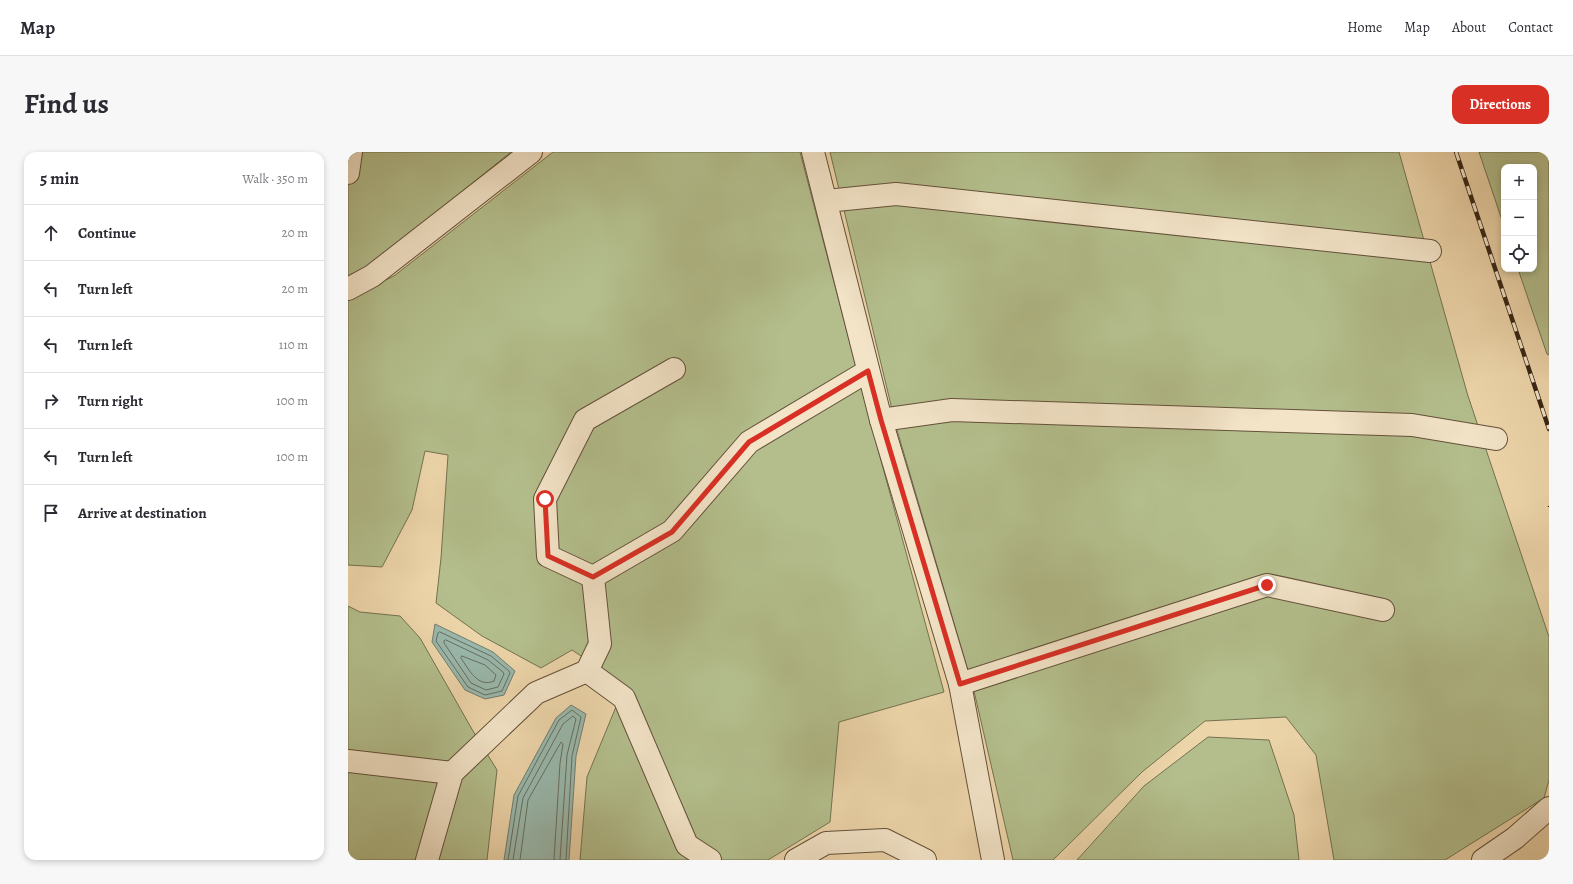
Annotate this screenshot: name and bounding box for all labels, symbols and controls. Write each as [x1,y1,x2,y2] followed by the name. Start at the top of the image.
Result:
[20,15,55,41] text: Map
[1347,18,1382,37] text: Home
[1404,18,1430,37] text: Map
[1452,18,1486,37] text: About
[1508,18,1553,37] text: Contact
[24,85,109,123] text: Find us
[1452,85,1549,124] button: Directions
[1501,164,1537,272] map controls
[1501,164,1537,200] button: +
[40,167,79,190] text: 5 min
[242,170,308,187] text: Walk · 350 m
[1501,200,1537,236] button: −
[40,222,62,244] icon: ahead
[78,223,136,243] text: Continue
[282,224,308,241] text: 20 m
[1501,236,1537,272] button: locate
[40,278,62,300] icon: left
[78,279,133,299] text: Turn left
[282,280,308,297] text: 20 m
[40,334,62,356] icon: left
[78,335,133,355] text: Turn left
[279,336,308,353] text: 110 m
[40,390,62,412] icon: right
[78,391,143,411] text: Turn right
[276,392,308,409] text: 100 m
[40,446,62,468] icon: left
[78,447,133,467] text: Turn left
[276,448,308,465] text: 100 m
[536,490,554,508] route start
[40,502,62,524] icon: arrive
[78,503,207,523] text: Arrive at destination
[1258,576,1276,594] route end

